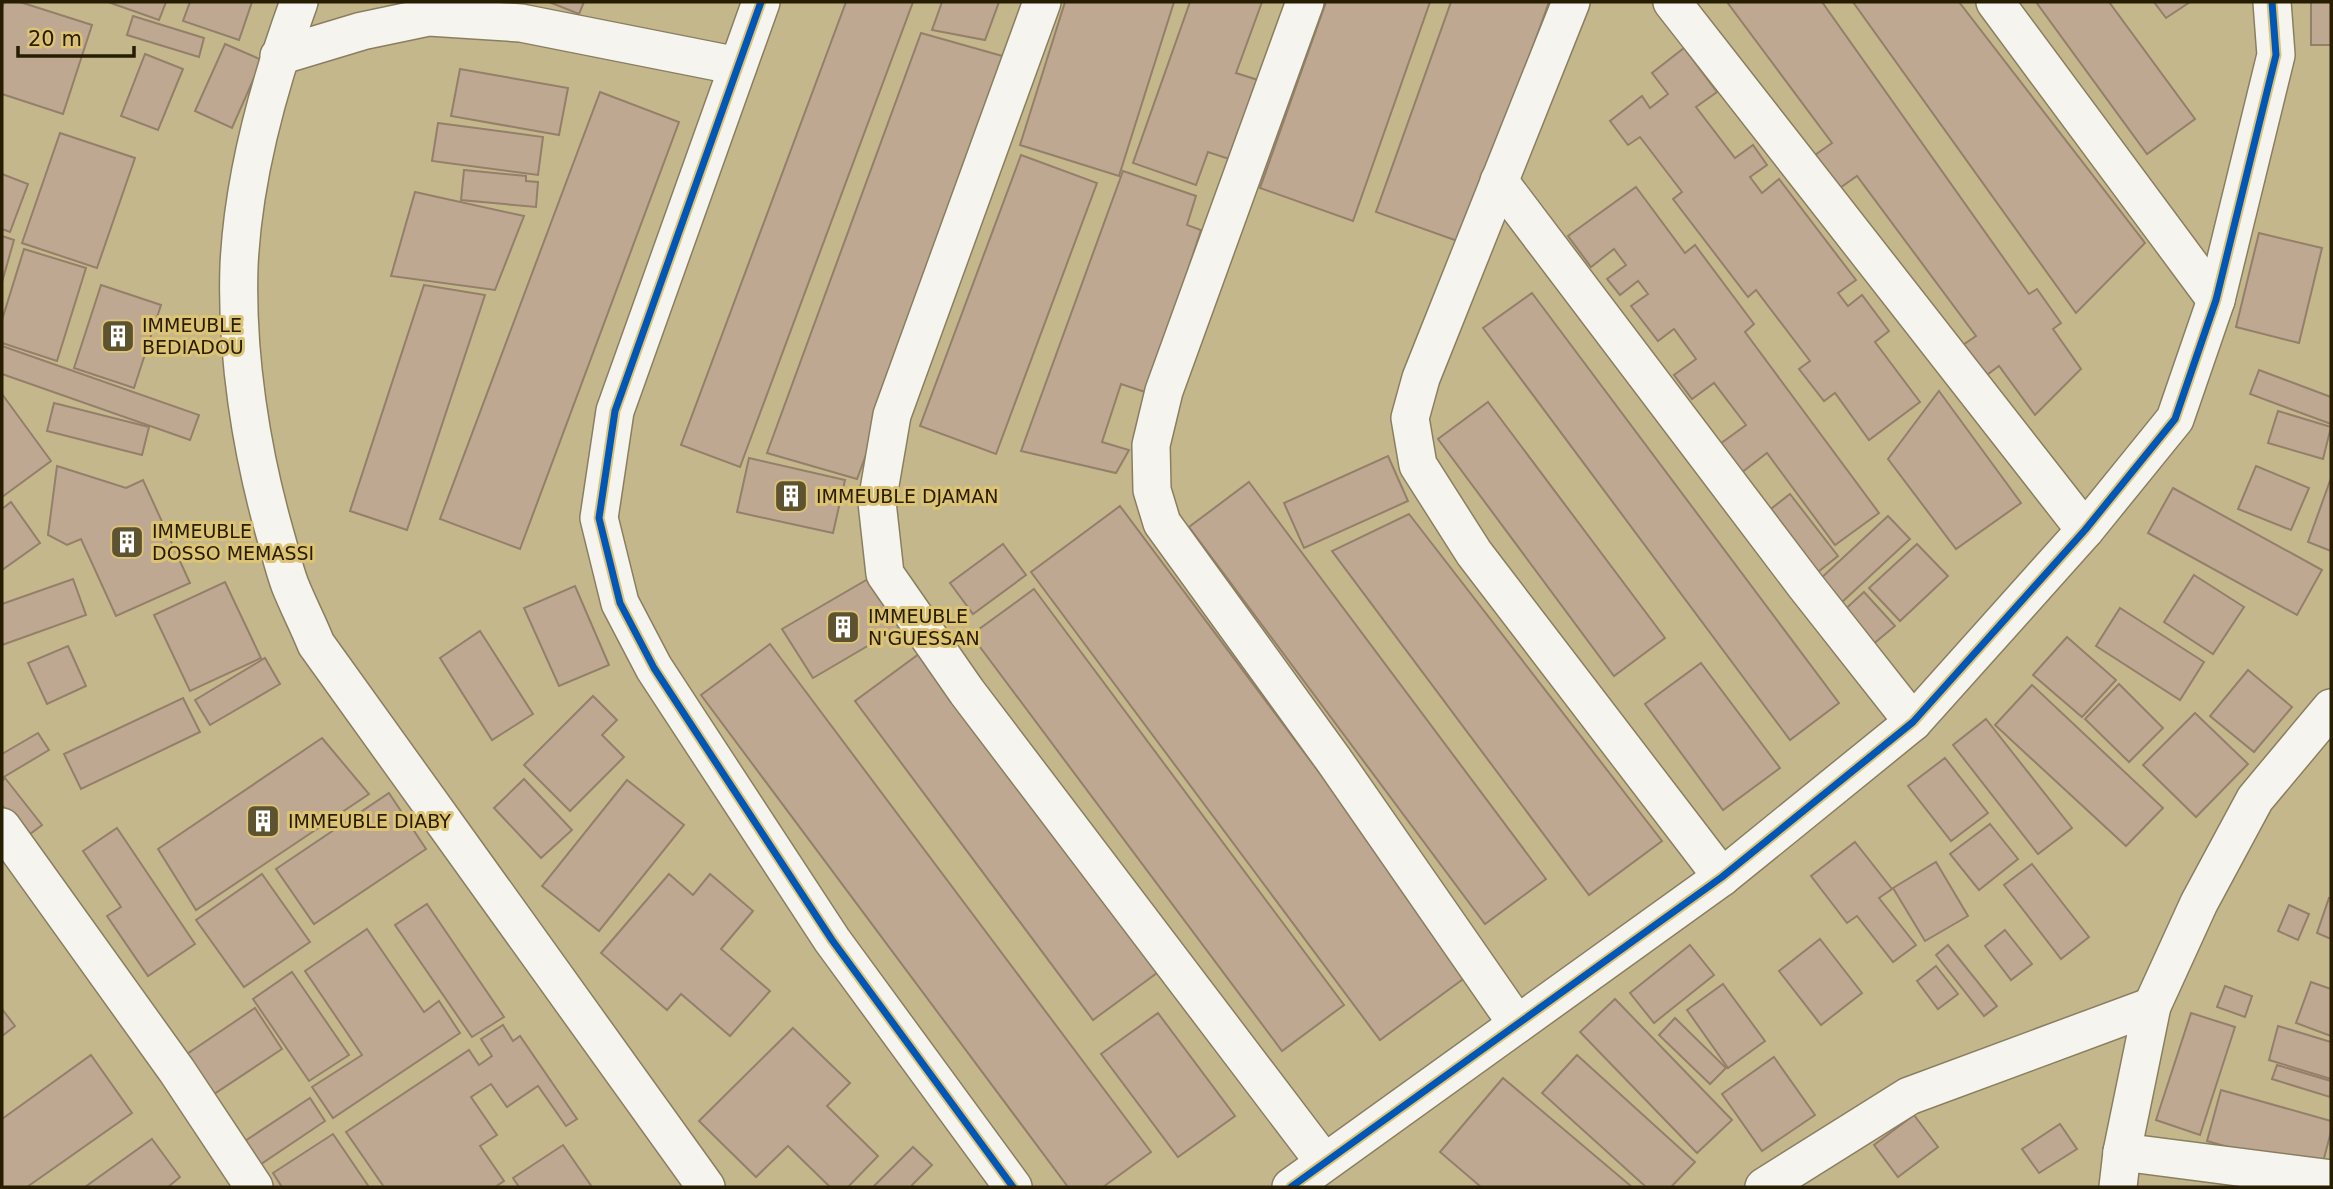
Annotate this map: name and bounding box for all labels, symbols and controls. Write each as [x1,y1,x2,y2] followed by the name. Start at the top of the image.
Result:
[18,14,133,58] scale bar
[28,27,82,51] text: 20 m
[142,314,244,358] place label: IMMEUBLE BEDIADOU
[99,317,137,355] building icon: IMMEUBLE BEDIADOU
[772,477,810,515] building icon: IMMEUBLE DJAMAN
[816,485,998,507] place label: IMMEUBLE DJAMAN
[152,520,314,564] place label: IMMEUBLE DOSSO MEMASSI
[108,523,146,561] building icon: IMMEUBLE DOSSO MEMASSI
[868,605,980,649] place label: IMMEUBLE N'GUESSAN
[824,608,862,646] building icon: IMMEUBLE N'GUESSAN
[244,802,282,840] building icon: IMMEUBLE DIABY
[288,810,451,832] place label: IMMEUBLE DIABY

